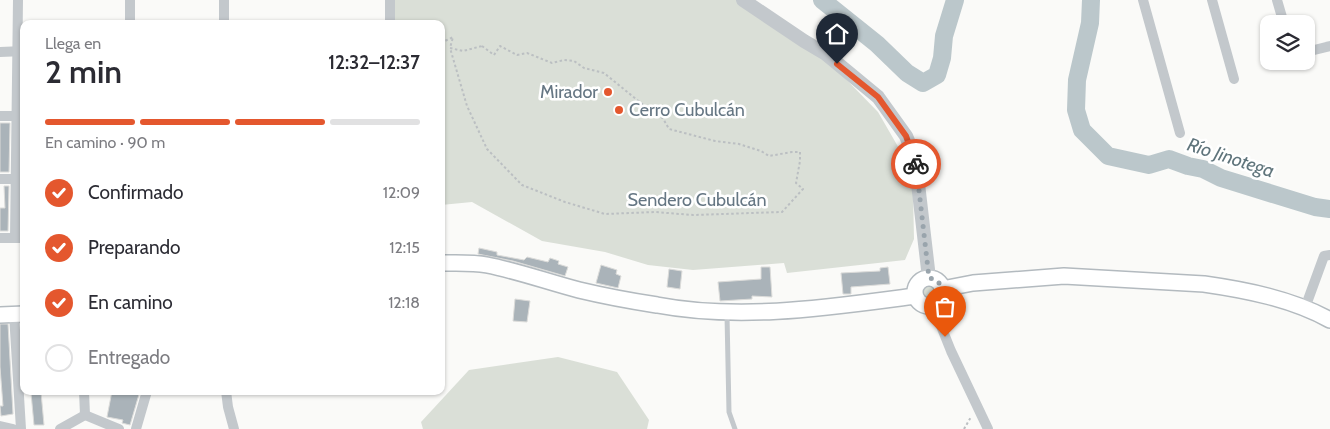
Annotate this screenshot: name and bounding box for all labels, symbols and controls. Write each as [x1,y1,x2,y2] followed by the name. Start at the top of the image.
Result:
[816,13,858,64] pin
[1260,15,1315,70] map controls
[1260,15,1315,70] button: layers
[823,20,851,48] icon: home
[45,34,101,53] text: Llega en
[328,51,420,74] text: 12:32–12:37
[45,52,122,91] text: 2 min
[540,81,598,103] place label: Mirador
[602,86,614,98] marker: Mirador
[629,99,745,121] place label: Cerro Cubulcán
[613,104,625,116] marker: Cerro Cubulcán
[45,133,165,152] text: En camino · 90 m
[1184,133,1277,182] water label: Río Jinotega
[891,139,941,189] courier
[902,150,930,178] icon: bike
[45,179,73,207] icon: check
[88,181,184,204] text: Confirmado
[383,183,420,202] text: 12:09
[627,189,767,211] street label: Sendero Cubulcán
[45,234,73,262] icon: check
[88,236,181,259] text: Preparando
[389,238,420,257] text: 12:15
[924,286,966,337] pin
[45,289,73,317] icon: check
[88,291,173,314] text: En camino
[388,293,420,312] text: 12:18
[931,293,959,321] icon: bag
[88,346,170,369] text: Entregado

